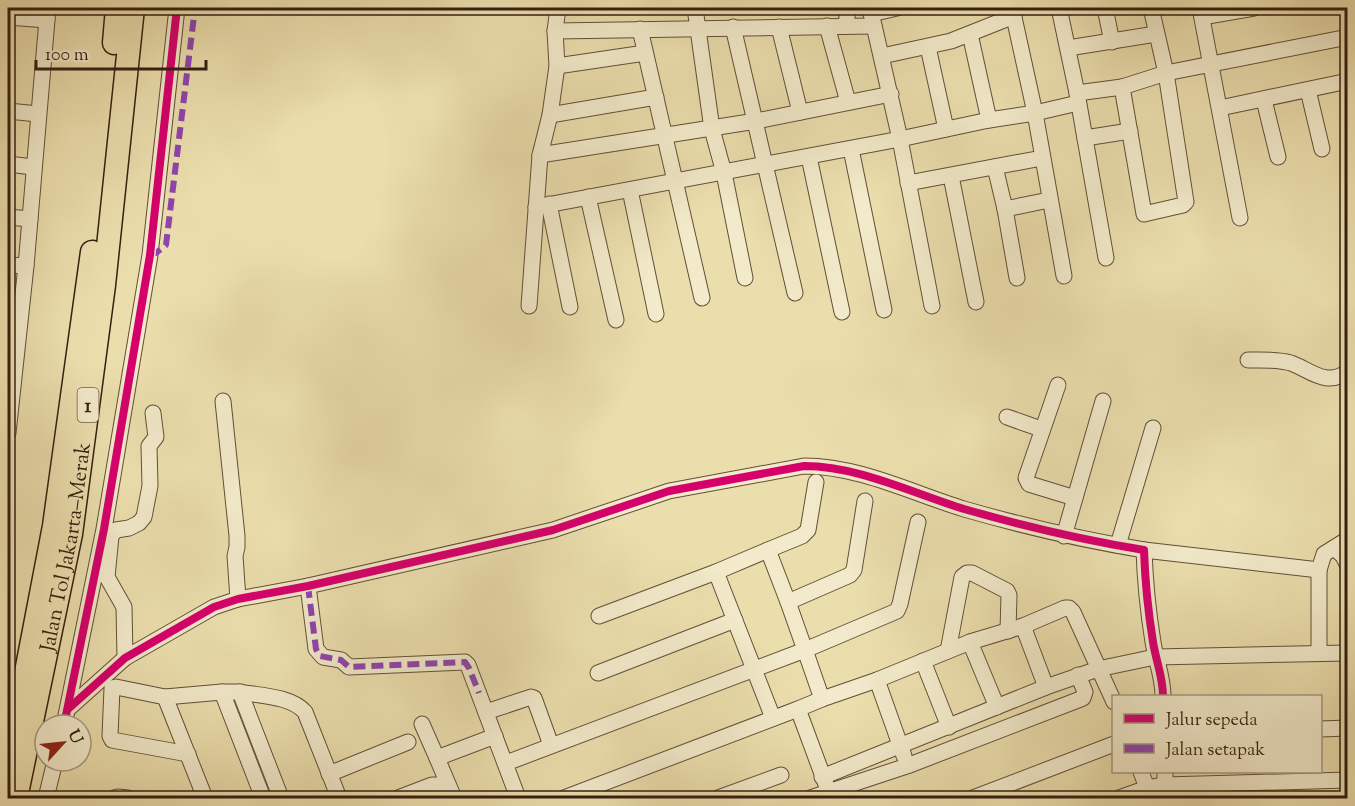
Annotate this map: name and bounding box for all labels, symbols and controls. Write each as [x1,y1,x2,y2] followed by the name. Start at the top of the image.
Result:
[36,33,206,71] scale bar
[45,43,89,69] text: 100 m
[78,388,98,422] road number: 1
[34,440,100,656] street label: Jalan Tol Jakarta–Merak
[1112,695,1322,773] legend
[1165,708,1257,734] text: Jalur sepeda
[33,713,93,773] north arrow
[61,726,88,749] text: U
[1165,738,1265,764] text: Jalan setapak

